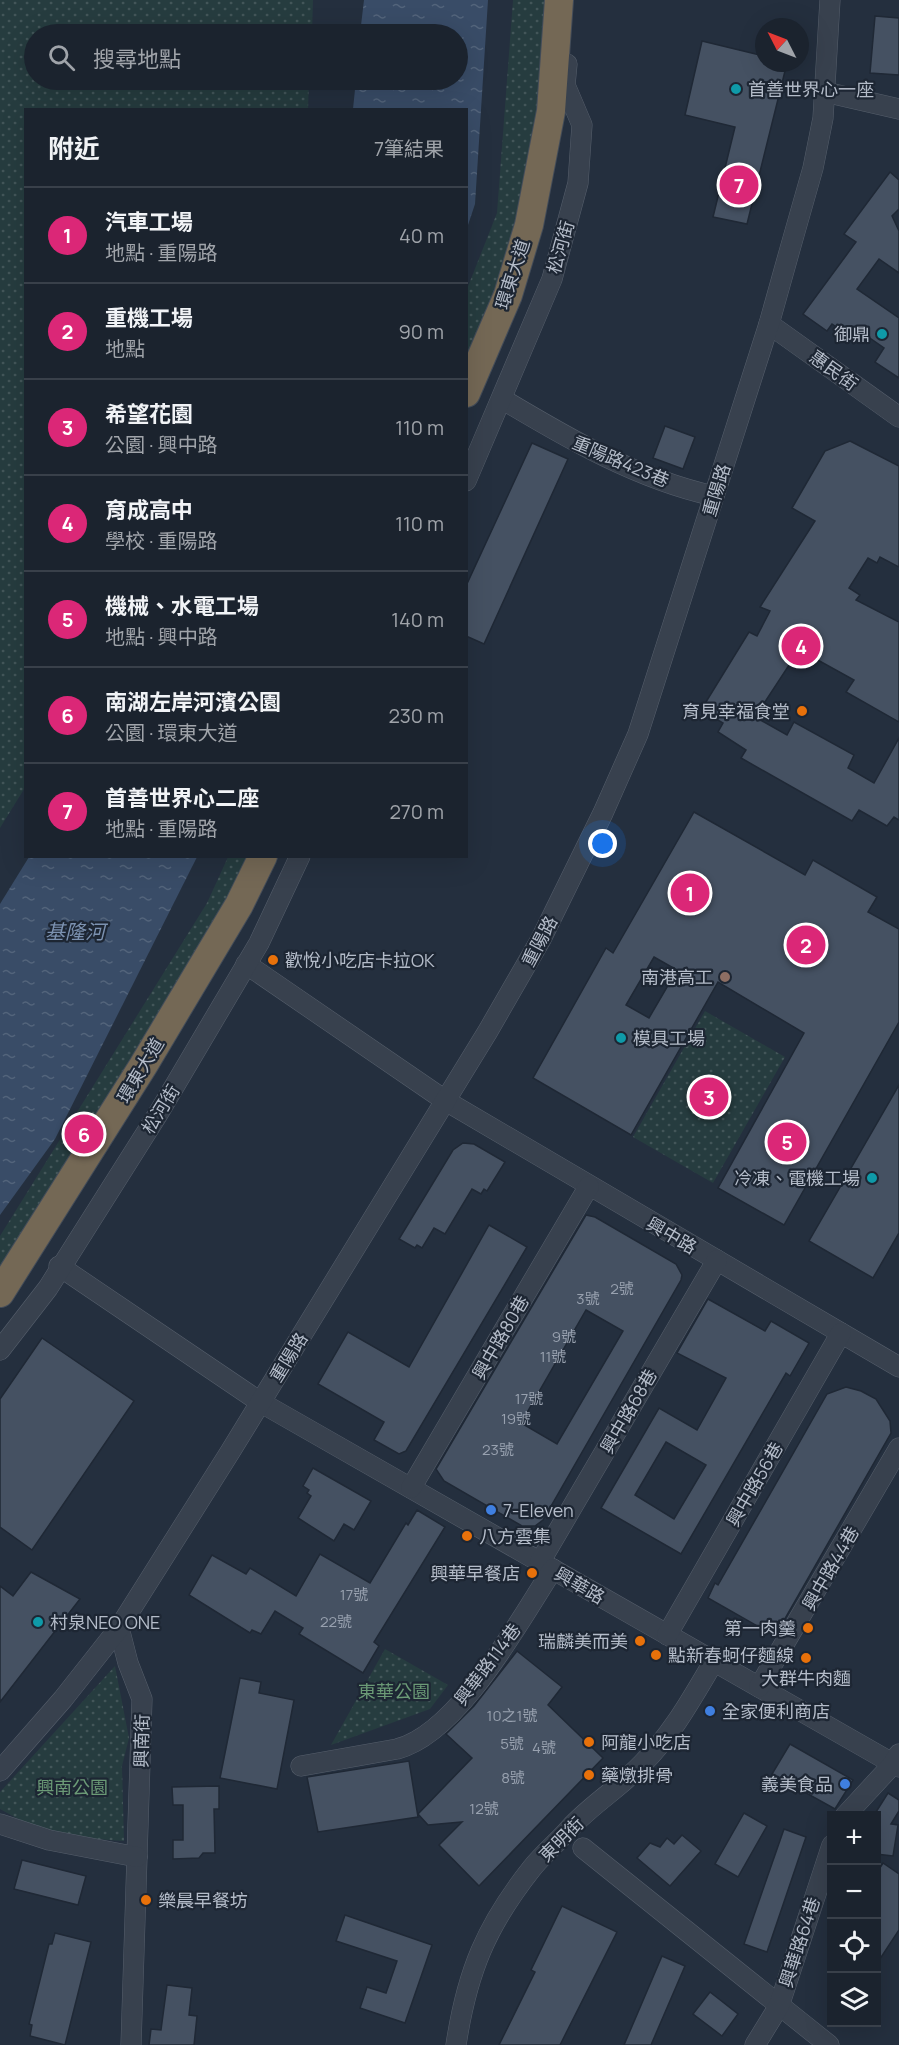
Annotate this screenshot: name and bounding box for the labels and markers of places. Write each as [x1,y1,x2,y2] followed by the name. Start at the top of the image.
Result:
[748,77,874,101] place label: 首善世界心一座
[729,82,743,96] marker: 首善世界心一座
[720,162,758,207] pin: 7
[834,322,870,346] place label: 御鼎
[875,327,889,341] marker: 御鼎
[782,624,820,668] pin: 4
[682,699,790,723] place label: 育見幸福食堂
[795,704,809,718] marker: 育見幸福食堂
[670,870,710,916] pin: 1
[786,922,826,968] pin: 2
[285,948,435,972] place label: 歡悅小吃店卡拉OK
[266,953,280,967] marker: 歡悅小吃店卡拉OK
[641,965,713,989] place label: 南港高工
[718,970,732,984] marker: 南港高工
[633,1026,705,1050] place label: 模具工場
[614,1031,628,1045] marker: 模具工場
[690,1074,728,1120] pin: 3
[64,1112,104,1156] pin: 6
[768,1120,806,1164] pin: 5
[734,1166,860,1190] place label: 冷凍、電機工場
[865,1171,879,1185] marker: 冷凍、電機工場
[503,1498,574,1522] place label: 7-Eleven
[484,1503,498,1517] marker: 7-Eleven
[479,1524,551,1548] place label: 八方雲集
[460,1529,474,1543] marker: 八方雲集
[430,1561,520,1585] place label: 興華早餐店
[525,1566,539,1580] marker: 興華早餐店
[50,1610,160,1634] place label: 村泉NEO ONE
[31,1615,45,1629] marker: 村泉NEO ONE
[724,1616,796,1640] place label: 第一肉羹
[801,1621,815,1635] marker: 第一肉羹
[538,1629,628,1653] place label: 瑞麟美而美
[633,1634,647,1648] marker: 瑞麟美而美
[668,1643,794,1667] place label: 點新春蚵仔麵線
[649,1648,663,1662] marker: 點新春蚵仔麵線
[799,1651,813,1665] marker: 大群牛肉麵
[761,1666,851,1690] place label: 大群牛肉麵
[722,1699,830,1723] place label: 全家便利商店
[703,1704,717,1718] marker: 全家便利商店
[601,1730,691,1754] place label: 阿龍小吃店
[582,1735,596,1749] marker: 阿龍小吃店
[601,1763,673,1787] place label: 藥燉排骨
[582,1768,596,1782] marker: 藥燉排骨
[761,1772,833,1796] place label: 義美食品
[838,1777,852,1791] marker: 義美食品
[158,1888,248,1912] place label: 樂晨早餐坊
[139,1893,153,1907] marker: 樂晨早餐坊

